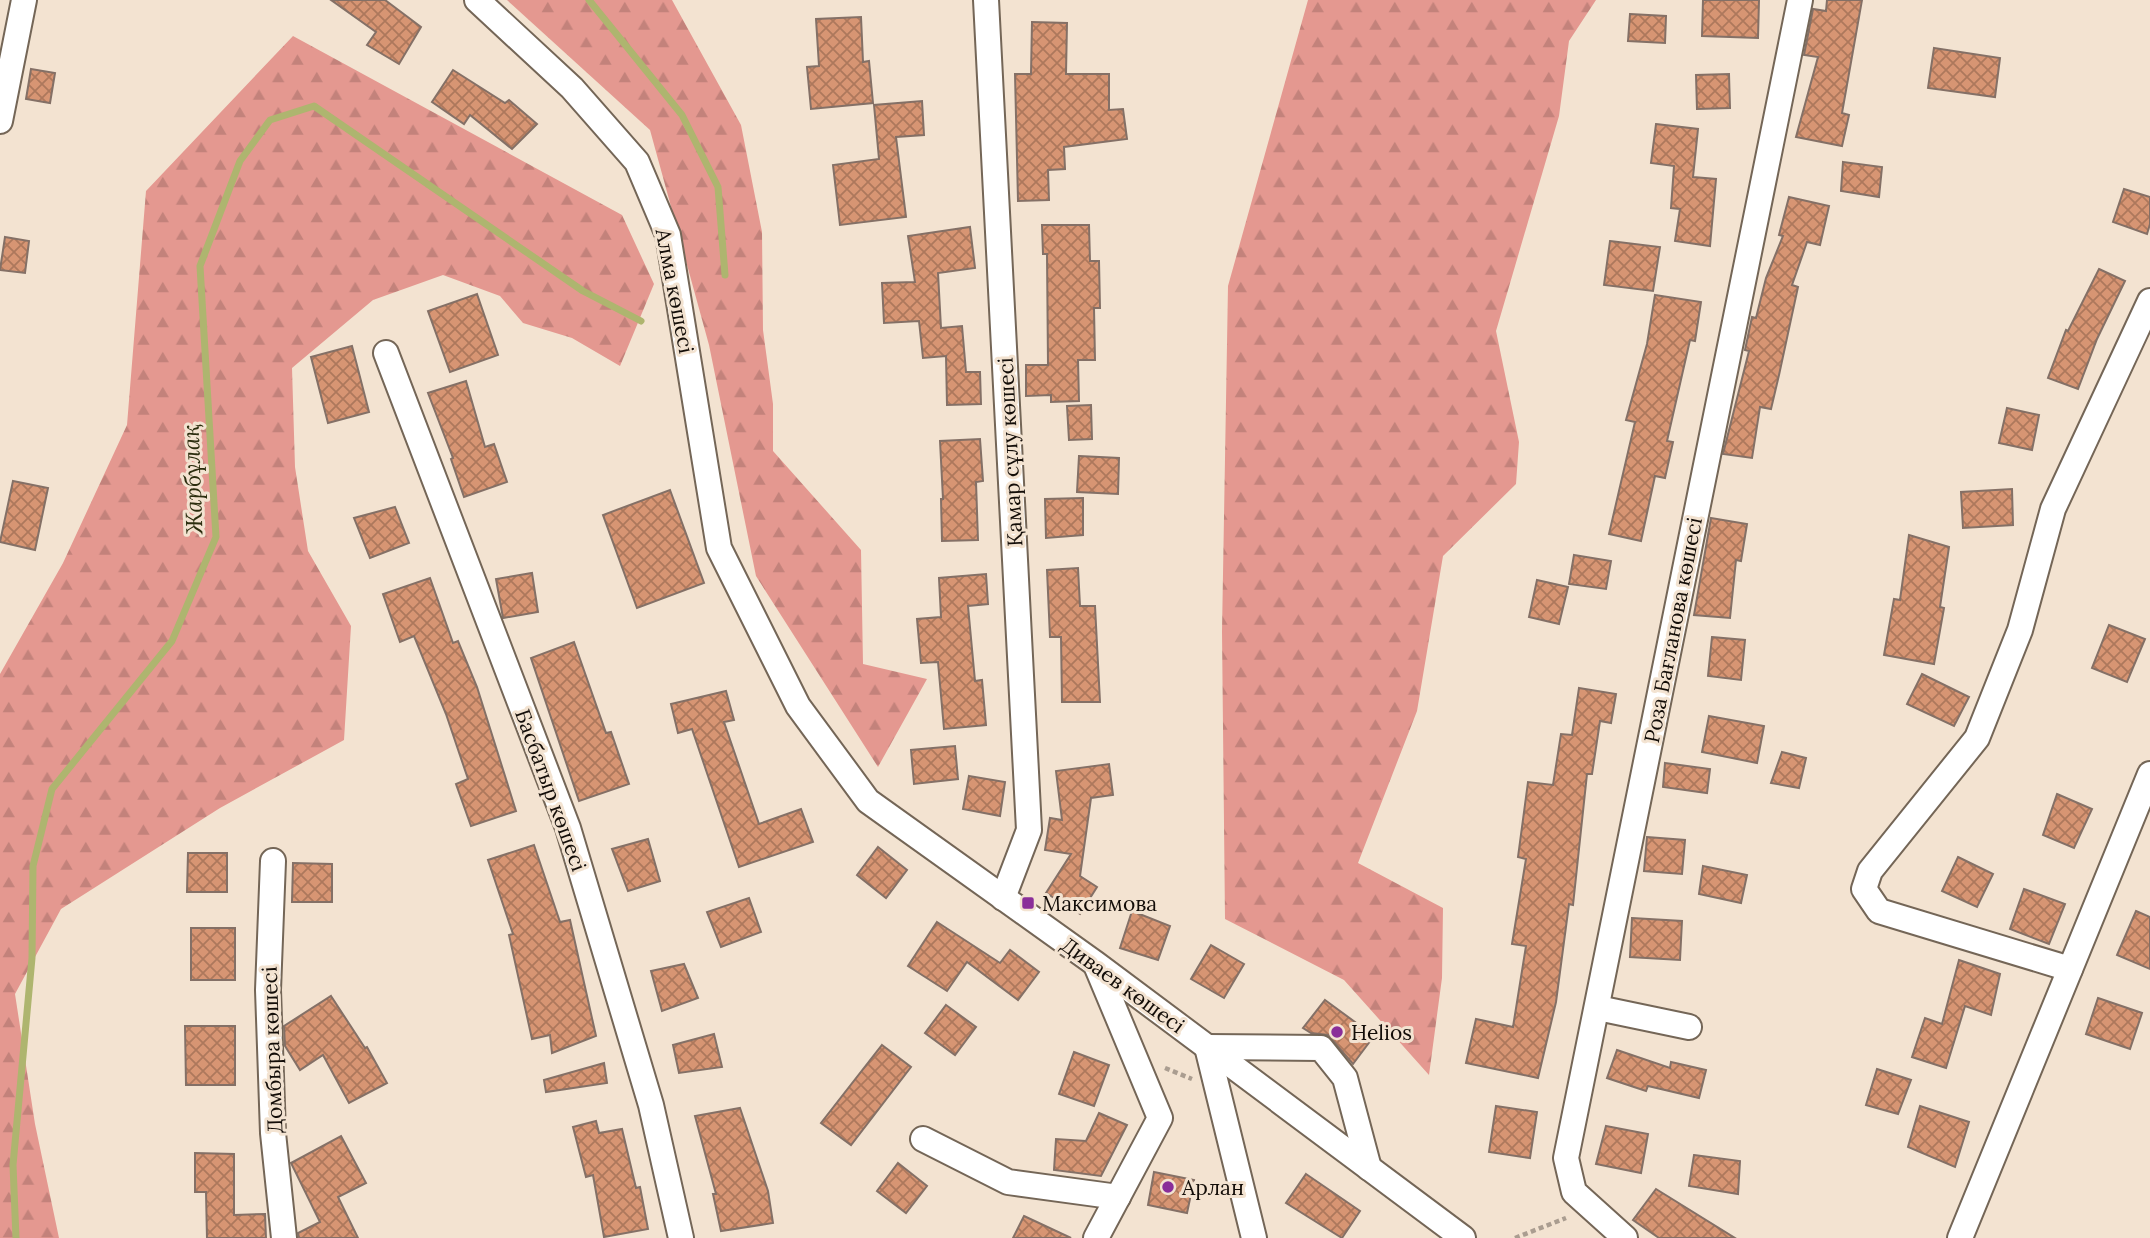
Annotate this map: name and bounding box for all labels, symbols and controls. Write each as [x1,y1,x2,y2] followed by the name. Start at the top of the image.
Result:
[649,225,700,356] street label: Алма көшесі
[992,357,1028,547] street label: Қамар сұлу көшесі
[176,423,208,536] water label: Жарбұлақ
[1638,515,1708,745] street label: Роза Бағланова көшесі
[509,705,593,875] street label: Басбатыр көшесі
[1042,890,1157,917] place label: Максимова
[1020,895,1036,911] marker: Максимова
[1056,931,1190,1039] street label: Диваев көшесі
[256,966,288,1134] street label: Домбыра көшесі
[1351,1019,1412,1046] place label: Helios
[1329,1024,1345,1040] marker: Helios
[1181,1174,1244,1201] place label: Арлан
[1160,1179,1176,1195] marker: Арлан

